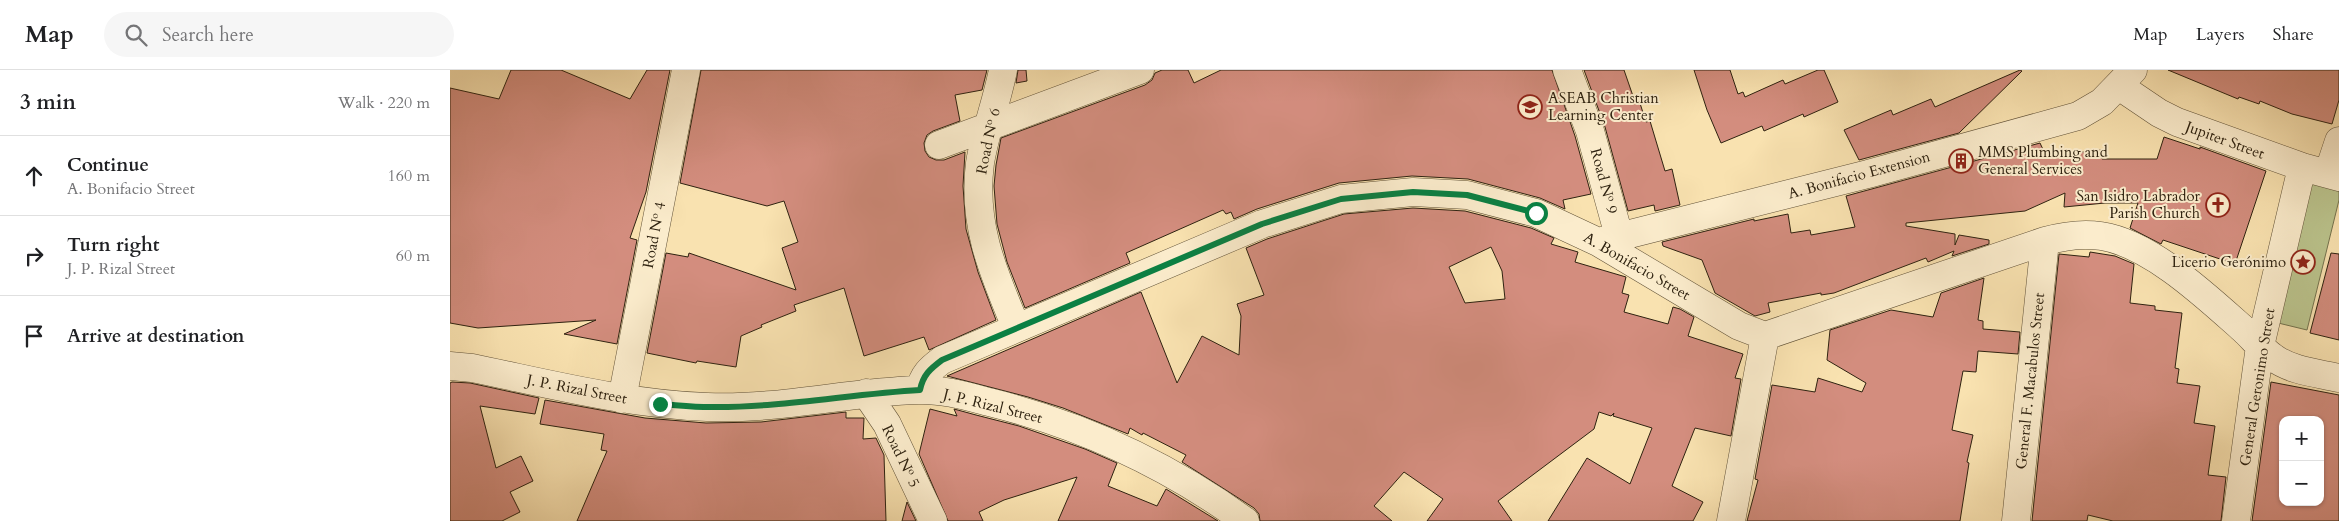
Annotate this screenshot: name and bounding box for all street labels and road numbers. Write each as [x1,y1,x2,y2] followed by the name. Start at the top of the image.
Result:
[971,106,1005,176] street label: Road № 6
[2181,116,2267,164] street label: Jupiter Street
[1586,146,1622,216] street label: Road № 9
[1786,146,1933,204] street label: A. Bonifacio Extension
[638,200,670,270] street label: Road № 4
[1580,227,1694,305] street label: A. Bonifacio Street
[2011,291,2049,470] street label: General F. Macabulos Street
[2235,306,2279,467] street label: General Geronimo Street
[523,369,629,409] street label: J. P. Rizal Street
[939,384,1045,428] street label: J. P. Rizal Street
[877,421,925,491] street label: Road № 5

